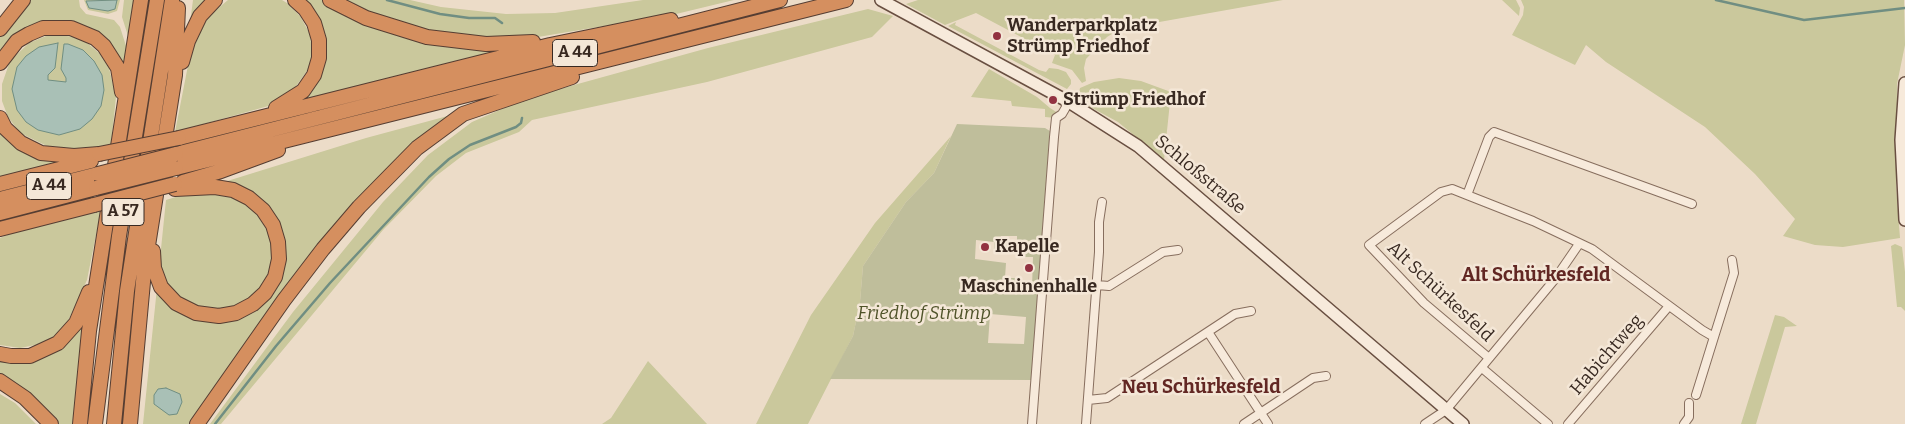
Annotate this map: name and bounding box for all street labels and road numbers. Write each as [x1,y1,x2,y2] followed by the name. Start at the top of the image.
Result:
[552,40,598,66] road number: A 44
[1150,131,1250,219] street label: Schloßstraße
[27,172,72,200] road number: A 44
[102,198,144,226] road number: A 57
[1383,237,1497,347] street label: Alt Schürkesfeld
[1566,310,1648,400] street label: Habichtweg

